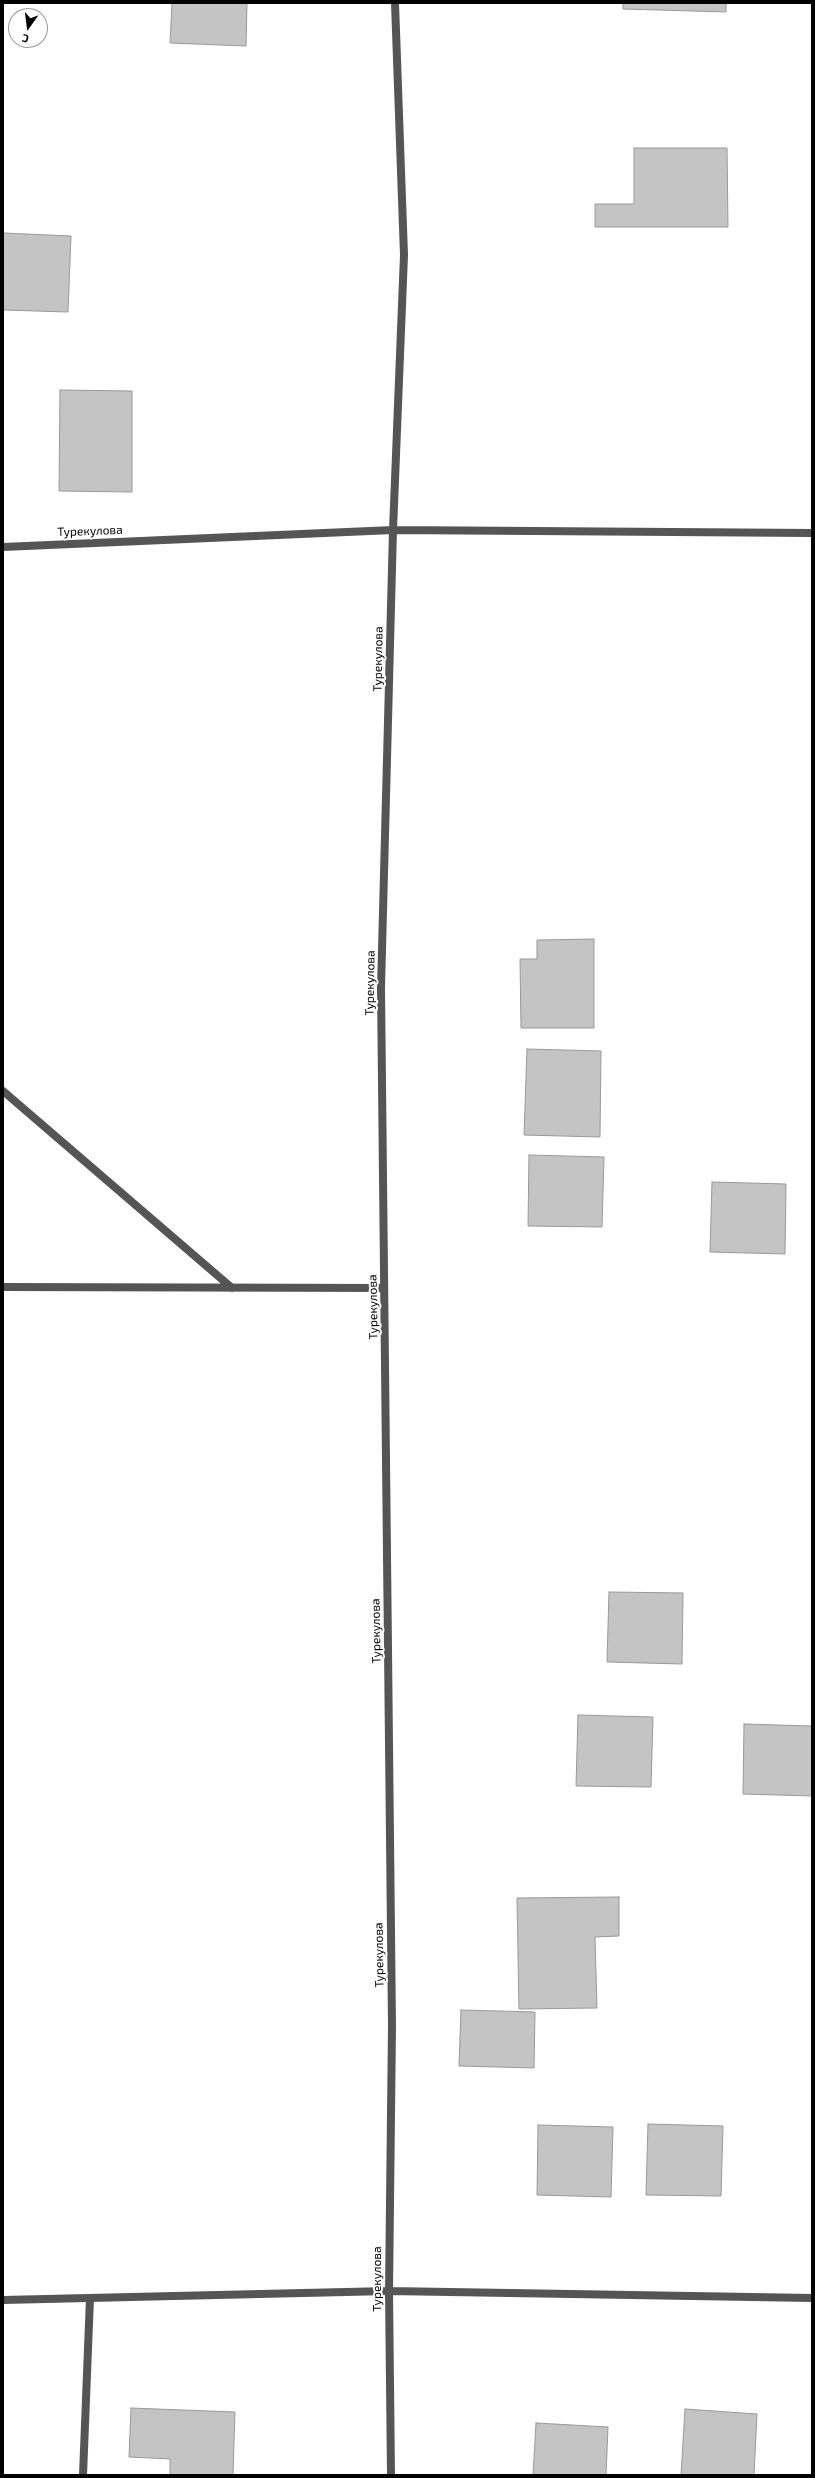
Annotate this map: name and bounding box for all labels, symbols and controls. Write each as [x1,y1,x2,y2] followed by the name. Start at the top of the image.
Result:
[8,8,48,48] north arrow
[21,32,30,46] text: С
[57,523,123,539] street label: Турекулова
[370,626,386,692] street label: Турекулова
[362,950,378,1016] street label: Турекулова
[365,1274,381,1340] street label: Турекулова
[368,1598,384,1664] street label: Турекулова
[371,1922,387,1988] street label: Турекулова
[370,2246,384,2312] street label: Турекулова

